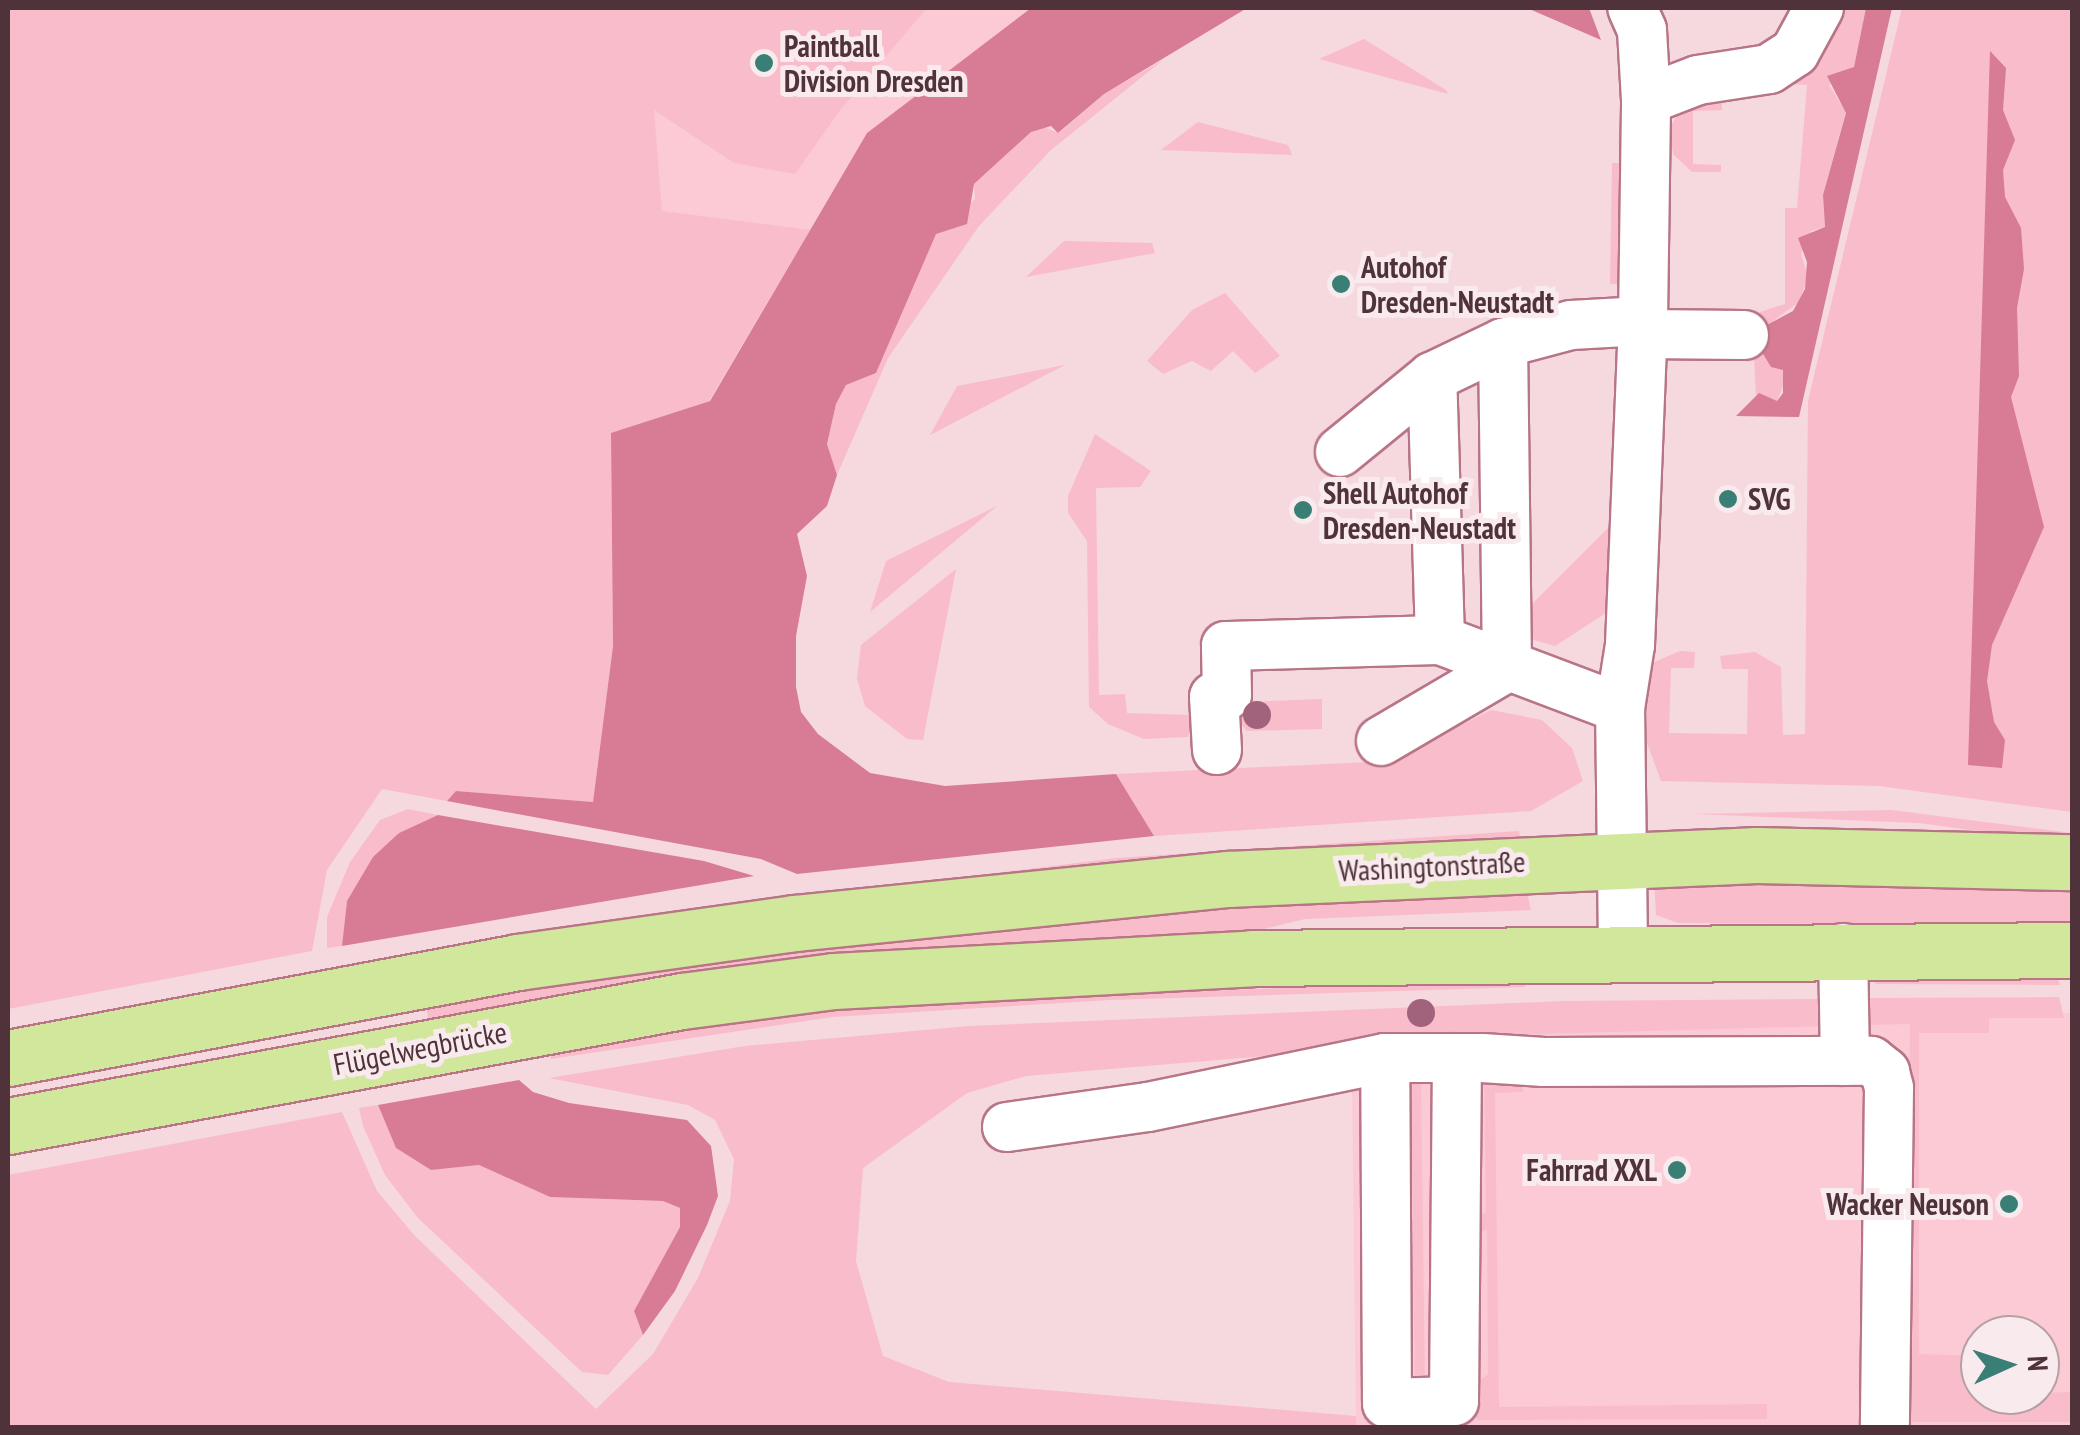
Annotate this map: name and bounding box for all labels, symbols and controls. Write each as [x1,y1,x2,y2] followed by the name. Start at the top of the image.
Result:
[784,28,964,98] place label: Paintball Division Dresden
[753,52,775,74] marker: Paintball Division Dresden
[1361,249,1554,320] place label: Autohof Dresden-Neustadt
[1330,273,1352,295] marker: Autohof Dresden-Neustadt
[1323,475,1516,546] place label: Shell Autohof Dresden-Neustadt
[1748,481,1791,517] place label: SVG
[1717,488,1739,510] marker: SVG
[1292,499,1314,521] marker: Shell Autohof Dresden-Neustadt
[1338,843,1526,889] street label: Washingtonstraße
[330,1014,510,1082] street label: Flügelwegbrücke
[1526,1152,1657,1188] place label: Fahrrad XXL
[1666,1159,1688,1181] marker: Fahrrad XXL
[1826,1186,1989,1222] place label: Wacker Neuson
[1998,1193,2020,1215] marker: Wacker Neuson
[1960,1315,2060,1415] north arrow
[2020,1355,2057,1372] text: N

